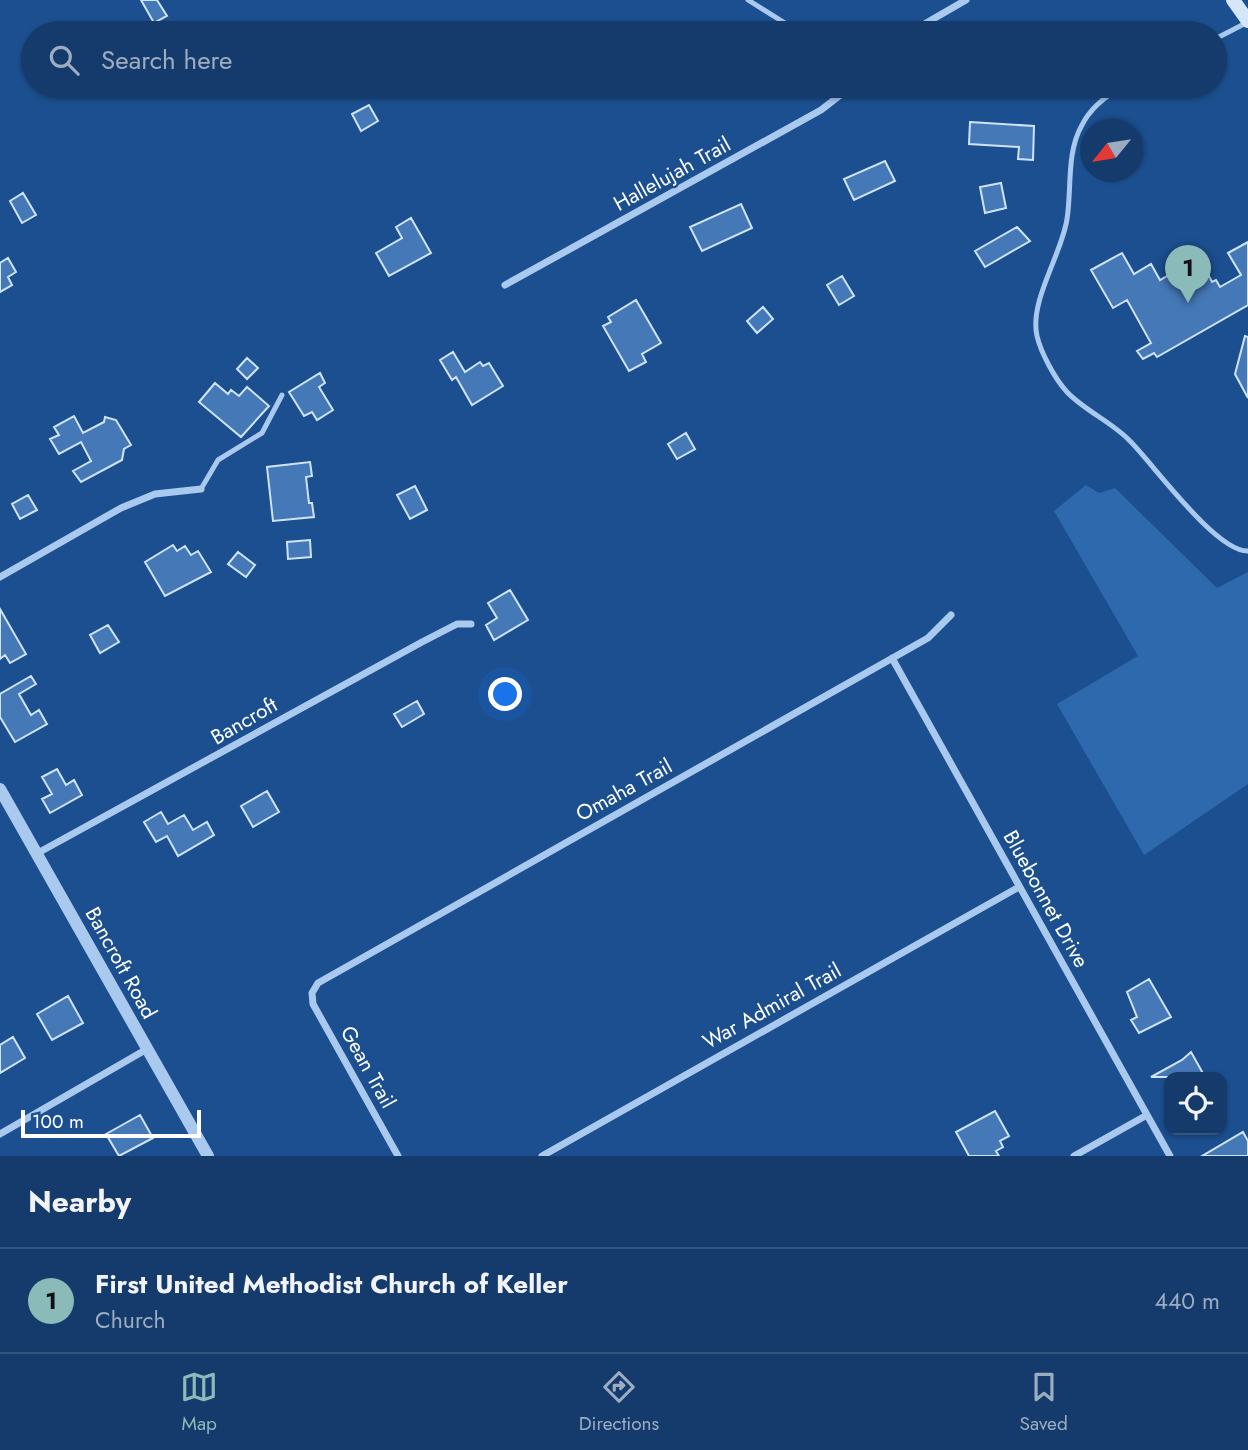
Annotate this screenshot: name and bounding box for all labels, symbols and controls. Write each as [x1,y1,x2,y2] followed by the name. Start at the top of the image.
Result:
[21,21,1227,98] search box
[45,41,83,79] icon: search
[101,41,233,79] text: Search here
[1080,119,1143,182] north arrow
[608,129,736,219] street label: Hallelujah Trail
[1165,245,1211,303] pin: 1
[488,677,522,711] your location
[205,690,283,752] street label: Bancroft
[570,751,678,829] street label: Omaha Trail
[996,825,1096,973] street label: Bluebonnet Drive
[78,902,164,1024] street label: Bancroft Road
[697,956,847,1056] street label: War Admiral Trail
[333,1020,403,1114] street label: Gean Trail
[1164,1072,1227,1135] map controls
[1164,1072,1227,1135] button: locate
[21,1107,201,1139] scale bar
[32,1108,84,1135] text: 100 m
[28,1180,131,1223] text: Nearby
[95,1265,568,1303] text: First United Methodist Church of Keller
[45,1284,57,1318] text: 1
[1155,1284,1220,1318] text: 440 m
[95,1303,166,1337] text: Church
[180,1368,218,1437] tab: Map
[579,1368,659,1437] tab: Directions
[1020,1368,1068,1437] tab: Saved

